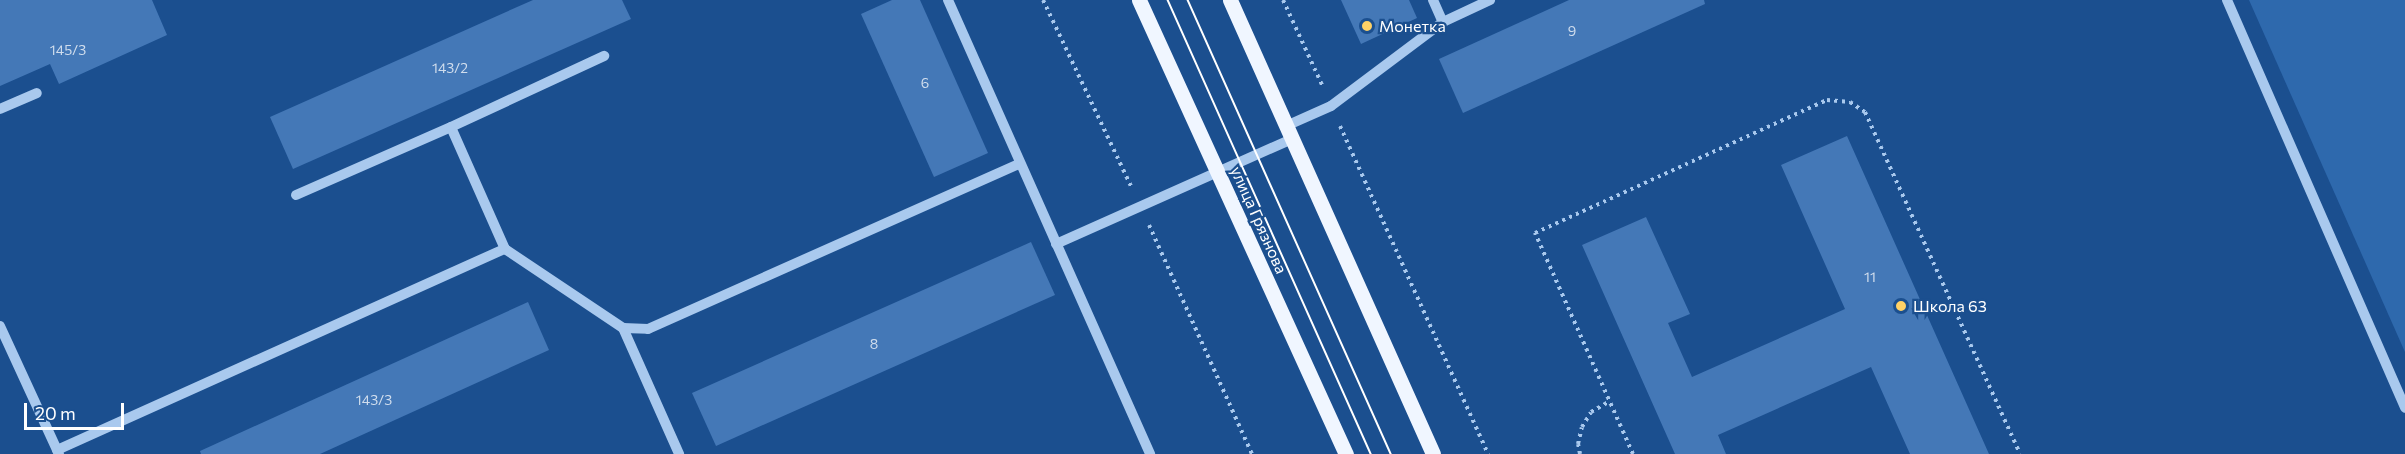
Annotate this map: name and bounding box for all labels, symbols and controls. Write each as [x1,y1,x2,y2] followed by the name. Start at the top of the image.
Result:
[1379,16,1446,36] place label: Монетка
[1360,19,1374,33] marker: Монетка
[1568,23,1576,39] house number: 9
[50,42,86,58] house number: 145/3
[432,60,468,76] house number: 143/2
[921,75,929,91] house number: 6
[1227,163,1291,277] street label: улица Грязнова
[1864,269,1876,285] house number: 11
[1913,296,1987,316] place label: Школа 63
[1894,299,1908,313] marker: Школа 63
[870,336,878,352] house number: 8
[27,391,128,429] scale bar
[356,392,392,408] house number: 143/3
[35,402,76,424] text: 20 m

